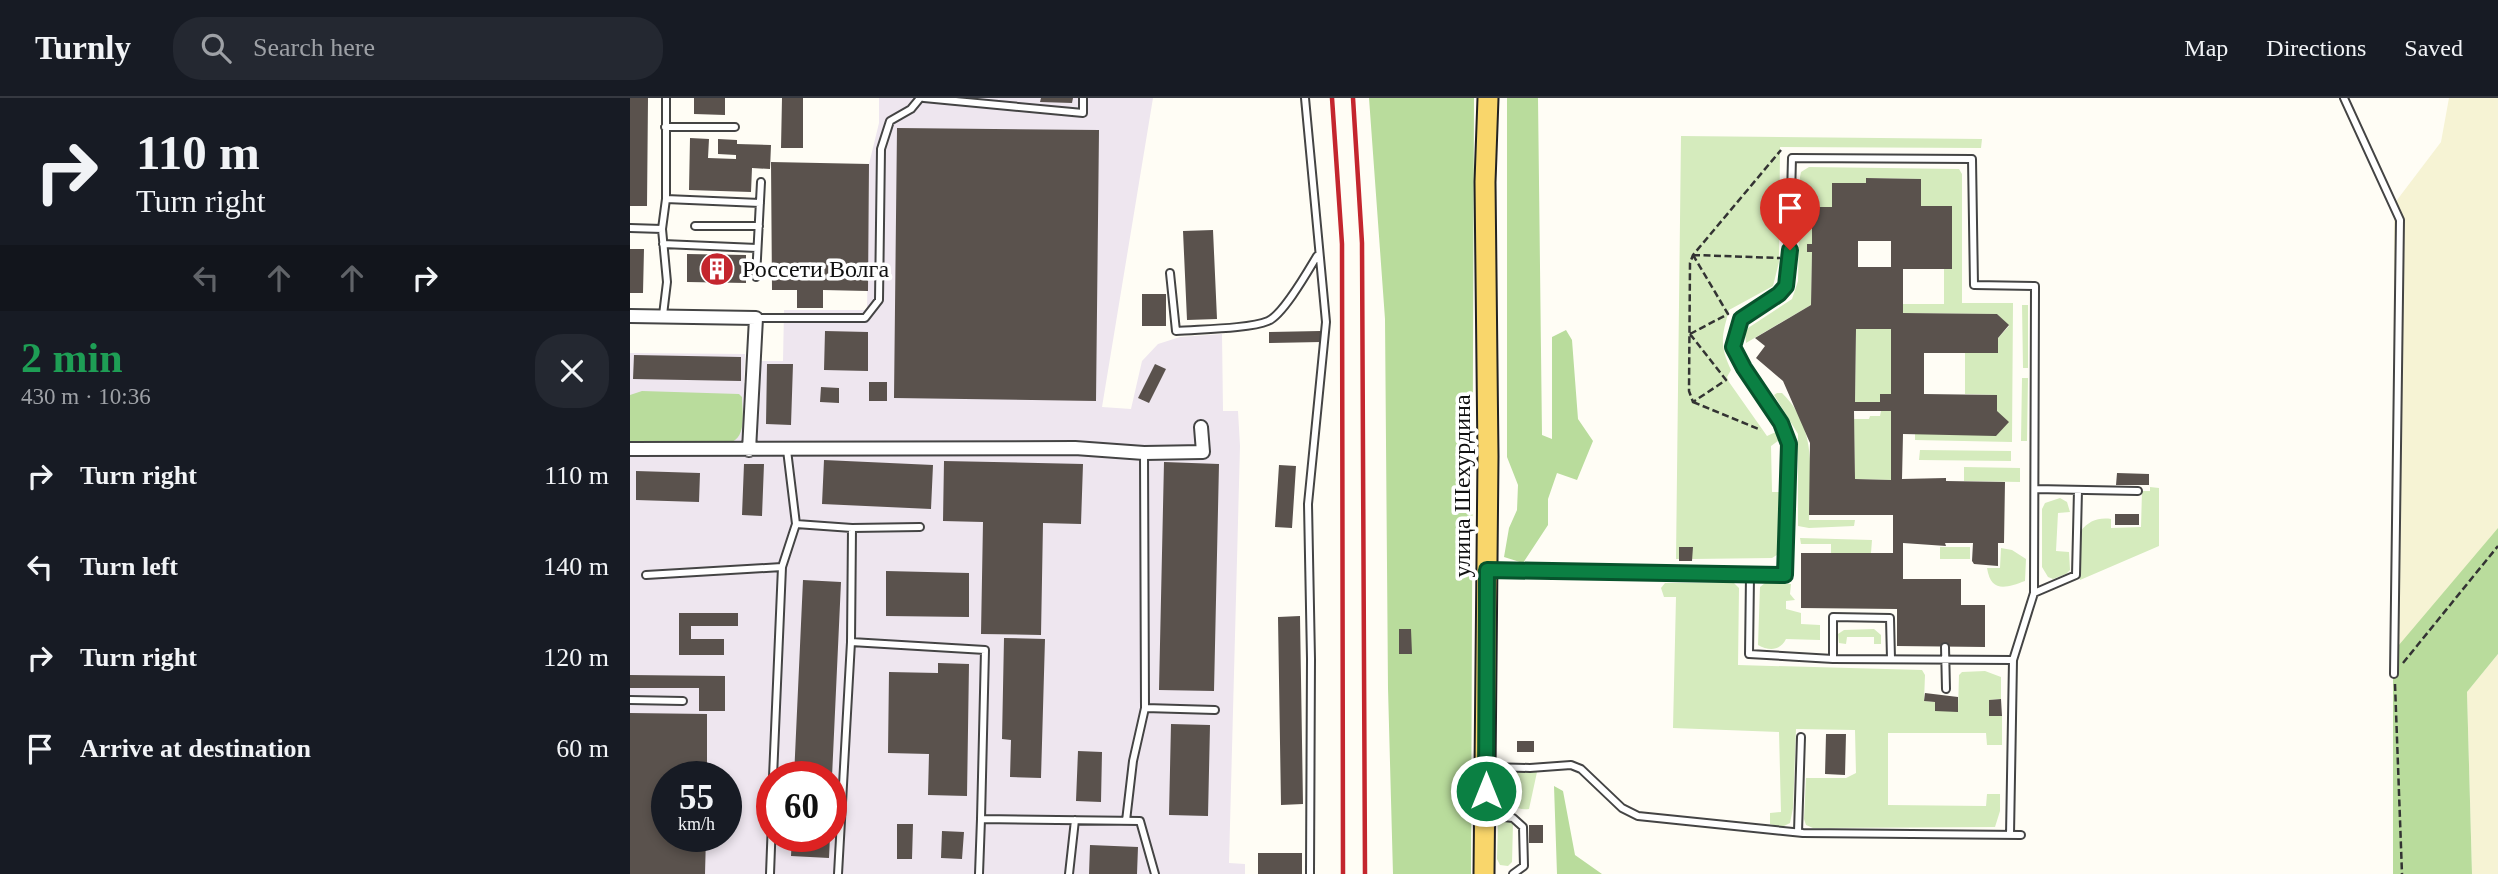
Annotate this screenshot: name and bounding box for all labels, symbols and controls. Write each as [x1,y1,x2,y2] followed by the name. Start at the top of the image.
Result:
[173,17,663,80] search box
[197,29,235,67] icon: search
[35,30,131,66] text: Turnly
[253,33,375,62] text: Search here
[2184,35,2228,61] text: Map
[2266,35,2366,61] text: Directions
[2404,35,2463,61] text: Saved
[136,125,260,180] text: 110 m
[21,126,112,217] icon: right
[1760,178,1820,250] pin
[136,183,266,219] text: Turn right
[1771,189,1809,227] icon: arrive
[698,250,736,288] building icon: Россети Волга
[742,256,889,282] place label: Россети Волга
[187,259,225,297] icon: left
[260,259,298,297] icon: ahead
[333,259,371,297] icon: ahead
[406,259,444,297] icon: right
[535,334,609,408] button: close
[21,335,123,381] text: 2 min
[21,384,151,409] text: 430 m · 10:36
[1449,394,1475,578] street label: улица Шехурдина
[21,457,59,495] icon: right
[80,461,197,490] text: Turn right
[544,461,609,490] text: 110 m
[21,548,59,586] icon: left
[80,552,178,581] text: Turn left
[543,552,609,581] text: 140 m
[21,639,59,677] icon: right
[80,643,197,672] text: Turn right
[543,643,609,672] text: 120 m
[21,730,59,768] icon: arrive
[80,734,311,763] text: Arrive at destination
[556,734,609,763] text: 60 m
[1449,754,1523,828] position arrow
[756,761,847,852] speed limit sign: 60
[679,778,714,817] text: 55
[678,814,715,834] text: km/h

